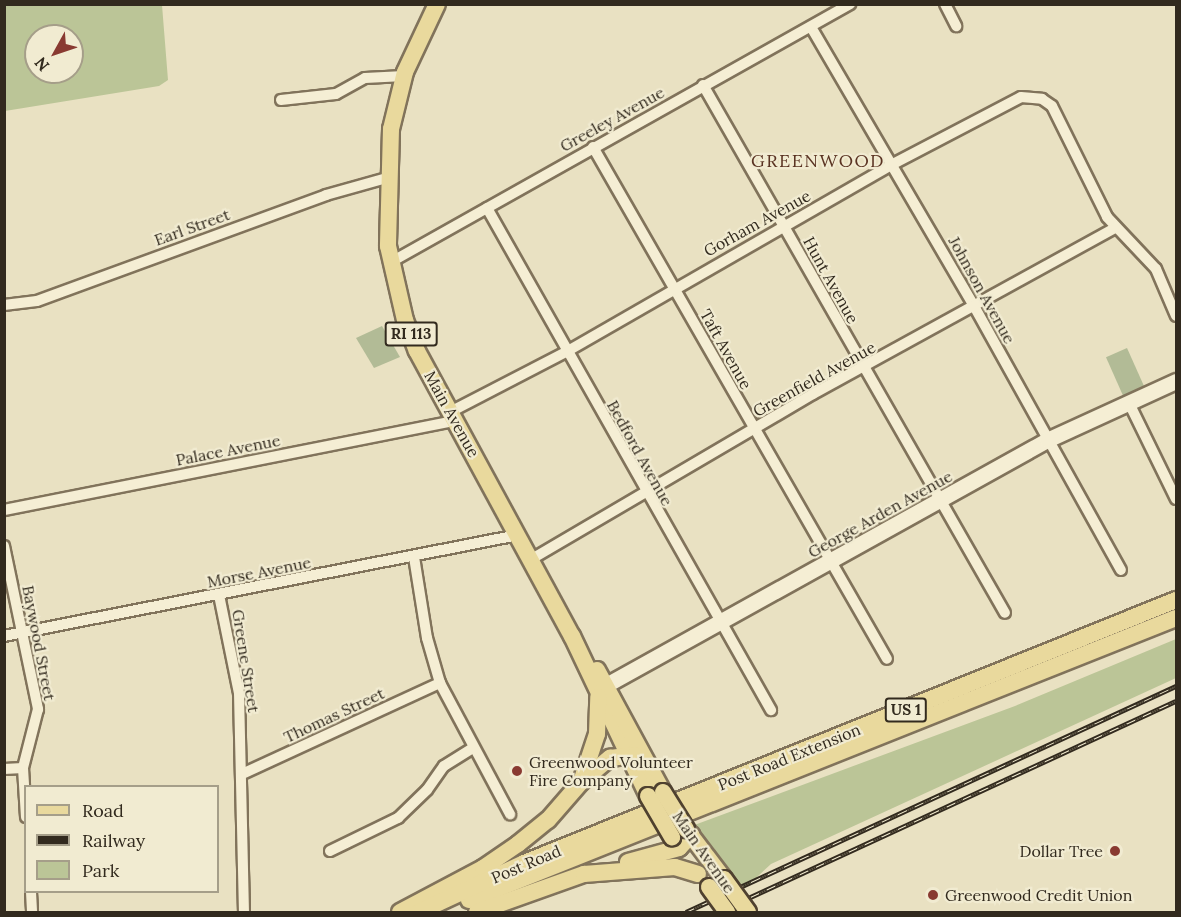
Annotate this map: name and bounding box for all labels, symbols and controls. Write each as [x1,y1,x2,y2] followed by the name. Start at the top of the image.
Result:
[24,24,84,84] north arrow
[30,53,53,75] text: N
[557,82,667,156] street label: Greeley Avenue
[751,150,885,172] district label: GREENWOOD
[700,186,814,260] street label: Gorham Avenue
[152,204,232,250] street label: Earl Street
[799,233,863,327] street label: Hunt Avenue
[945,233,1019,347] street label: Johnson Avenue
[696,306,756,392] street label: Taft Avenue
[384,322,438,346] road number: RI 113
[749,337,879,421] street label: Greenfield Avenue
[420,368,484,460] street label: Main Avenue
[603,397,677,509] street label: Bedford Avenue
[174,430,282,470] street label: Palace Avenue
[805,466,955,562] street label: George Arden Avenue
[205,553,313,591] street label: Morse Avenue
[18,584,60,702] street label: Baywood Street
[228,608,264,714] street label: Greene Street
[281,683,387,747] street label: Thomas Street
[884,698,928,722] road number: US 1
[715,720,863,794] street label: Post Road Extension
[529,752,693,790] place label: Greenwood Volunteer Fire Company
[510,764,524,778] marker: Greenwood Volunteer Fire Company
[24,785,219,893] legend
[82,799,124,822] text: Road
[669,807,739,897] street label: Main Avenue
[82,829,145,852] text: Railway
[488,841,564,887] street label: Post Road
[1020,841,1103,861] place label: Dollar Tree
[1108,844,1122,858] marker: Dollar Tree
[82,859,119,882] text: Park
[945,885,1132,905] place label: Greenwood Credit Union
[926,888,940,902] marker: Greenwood Credit Union

